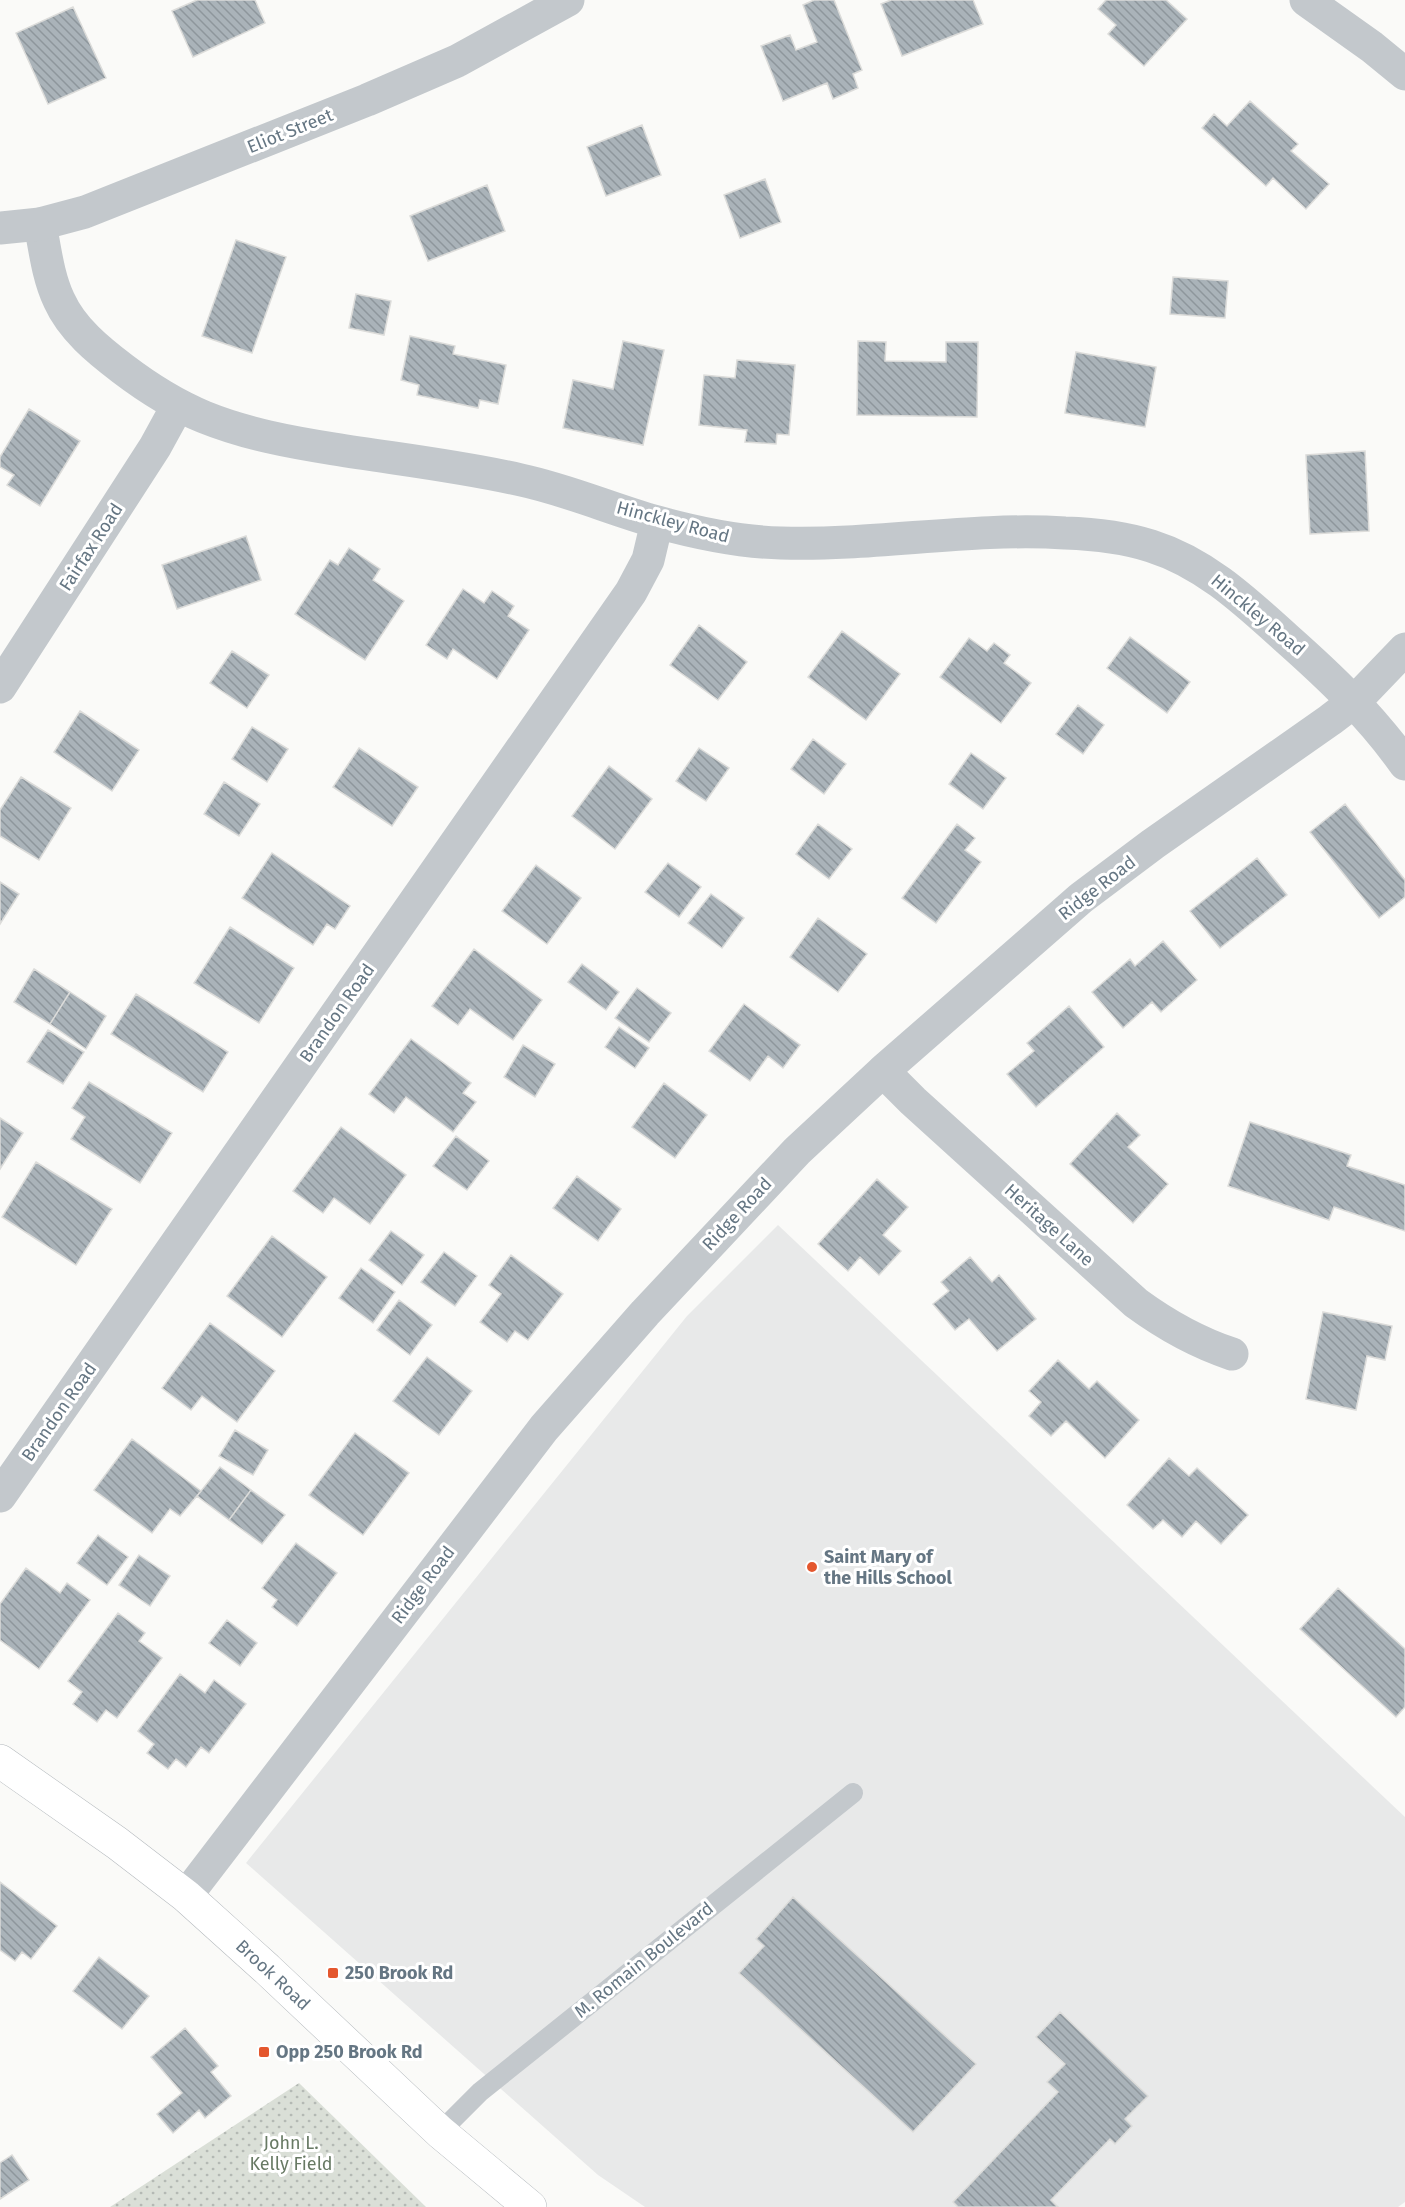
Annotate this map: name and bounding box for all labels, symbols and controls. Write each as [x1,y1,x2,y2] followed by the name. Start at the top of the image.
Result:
[244,104,337,158] street label: Eliot Street
[614,496,732,548] street label: Hinckley Road
[55,499,127,595] street label: Fairfax Road
[1207,569,1309,661] street label: Hinckley Road
[1054,851,1140,925] street label: Ridge Road
[295,959,379,1067] street label: Brandon Road
[698,1173,776,1255] street label: Ridge Road
[1000,1179,1098,1271] street label: Heritage Lane
[17,1358,101,1466] street label: Brandon Road
[387,1542,459,1628] street label: Ridge Road
[824,1546,953,1589] place label: Saint Mary of the Hills School
[805,1560,819,1574] marker: Saint Mary of the Hills School
[570,1897,718,2023] street label: M. Romain Boulevard
[231,1935,315,2015] street label: Brook Road
[345,1962,453,1984] place label: 250 Brook Rd
[326,1966,340,1980] marker: 250 Brook Rd
[276,2041,423,2063] place label: Opp 250 Brook Rd
[257,2045,271,2059] marker: Opp 250 Brook Rd
[249,2132,333,2175] park label: John L. Kelly Field

